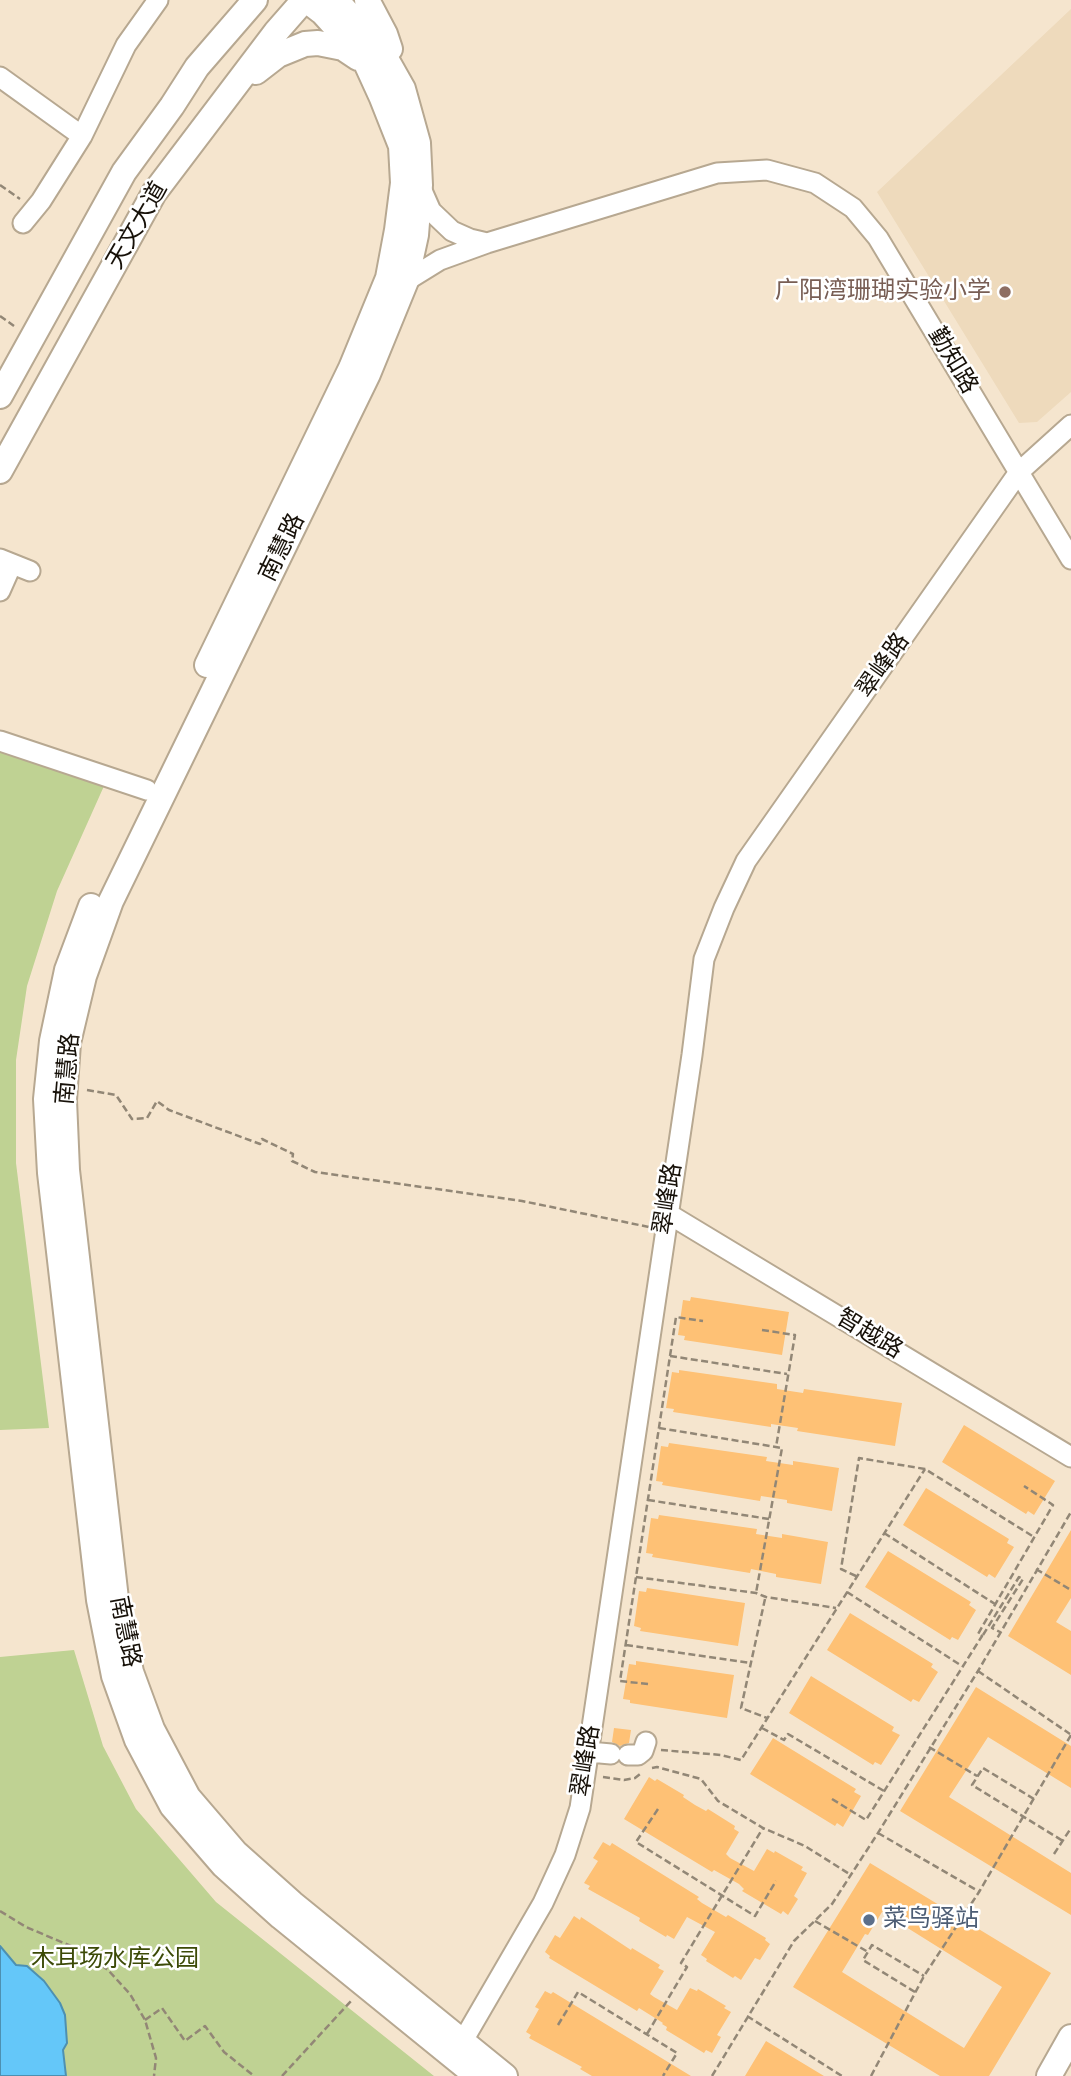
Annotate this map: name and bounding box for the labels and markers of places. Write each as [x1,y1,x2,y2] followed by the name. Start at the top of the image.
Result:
[775,278,991,306] place label: 广阳湾珊瑚实验小学
[997,284,1013,300] marker: 广阳湾珊瑚实验小学
[883,1906,979,1934] place label: 菜鸟驿站
[861,1912,877,1928] marker: 菜鸟驿站

